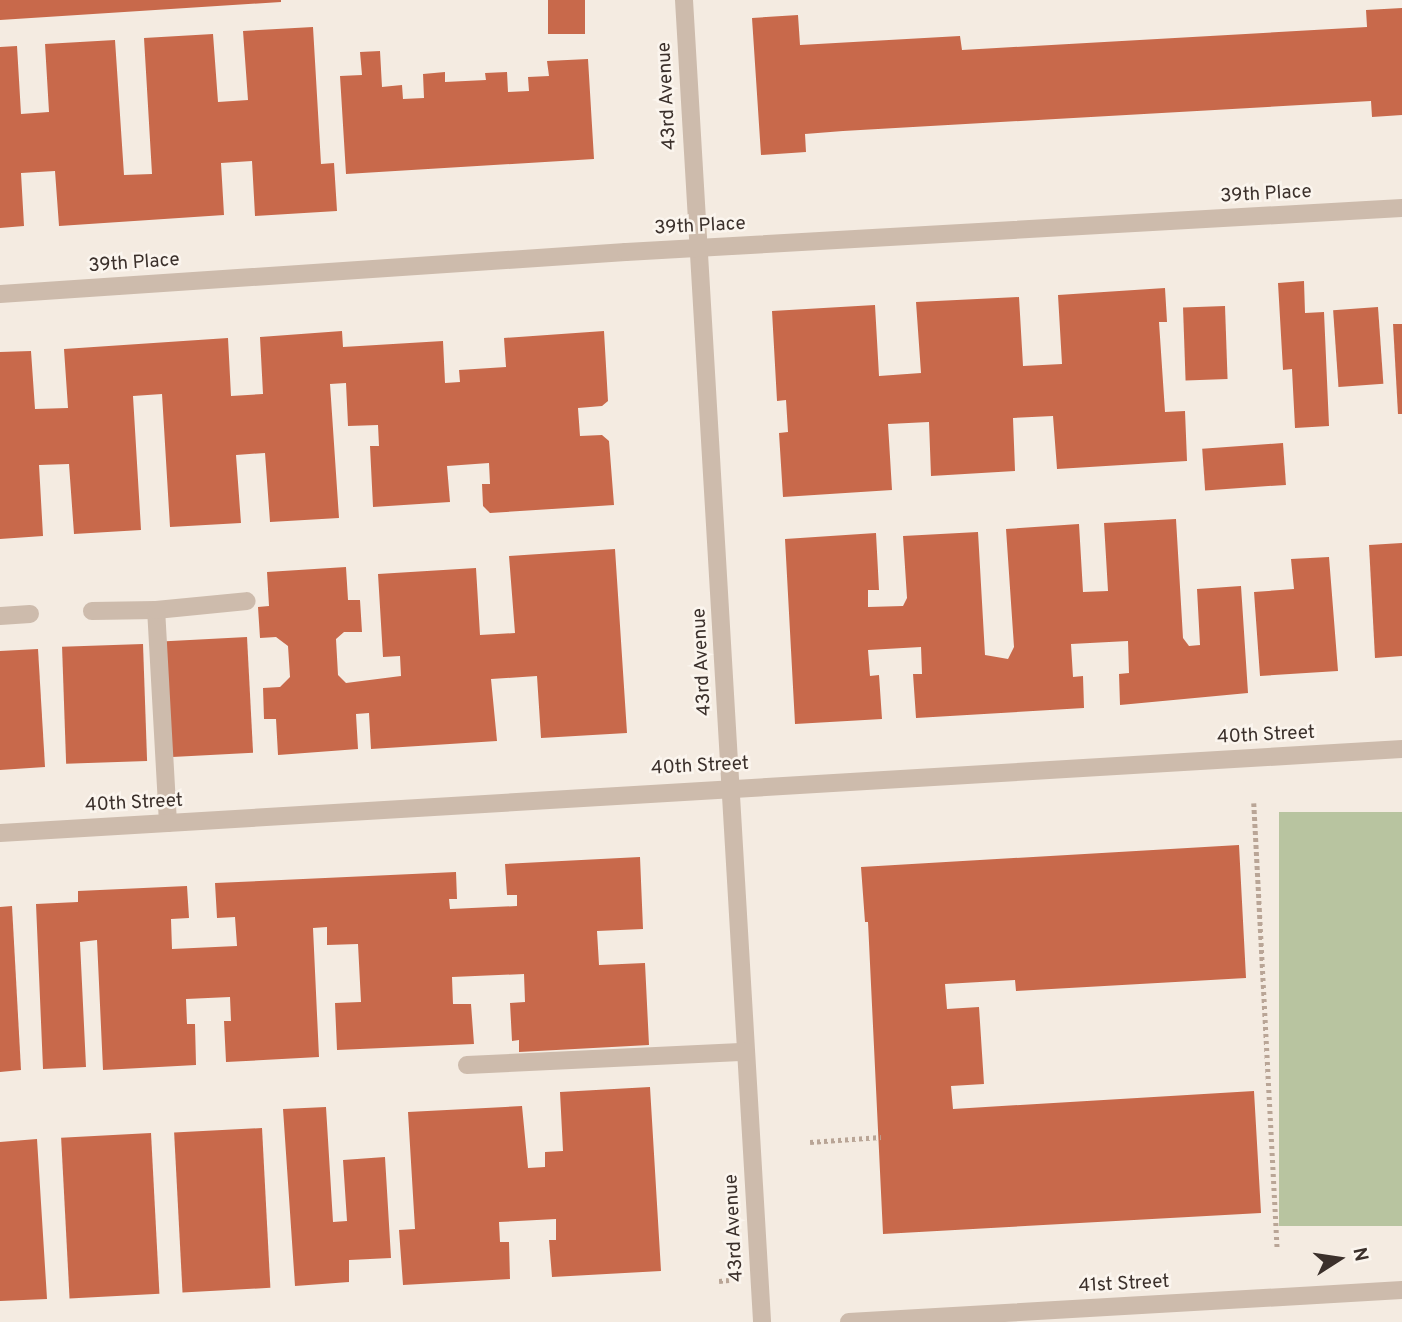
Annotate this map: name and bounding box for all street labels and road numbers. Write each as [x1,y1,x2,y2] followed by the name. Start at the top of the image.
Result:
[654,41,682,151] street label: 43rd Avenue
[1220,181,1312,209] street label: 39th Place
[654,213,746,241] street label: 39th Place
[88,249,180,279] street label: 39th Place
[689,607,717,717] street label: 43rd Avenue
[1216,722,1316,750] street label: 40th Street
[650,753,750,781] street label: 40th Street
[84,790,184,818] street label: 40th Street
[721,1173,749,1283] street label: 43rd Avenue
[1078,1271,1170,1299] street label: 41st Street

